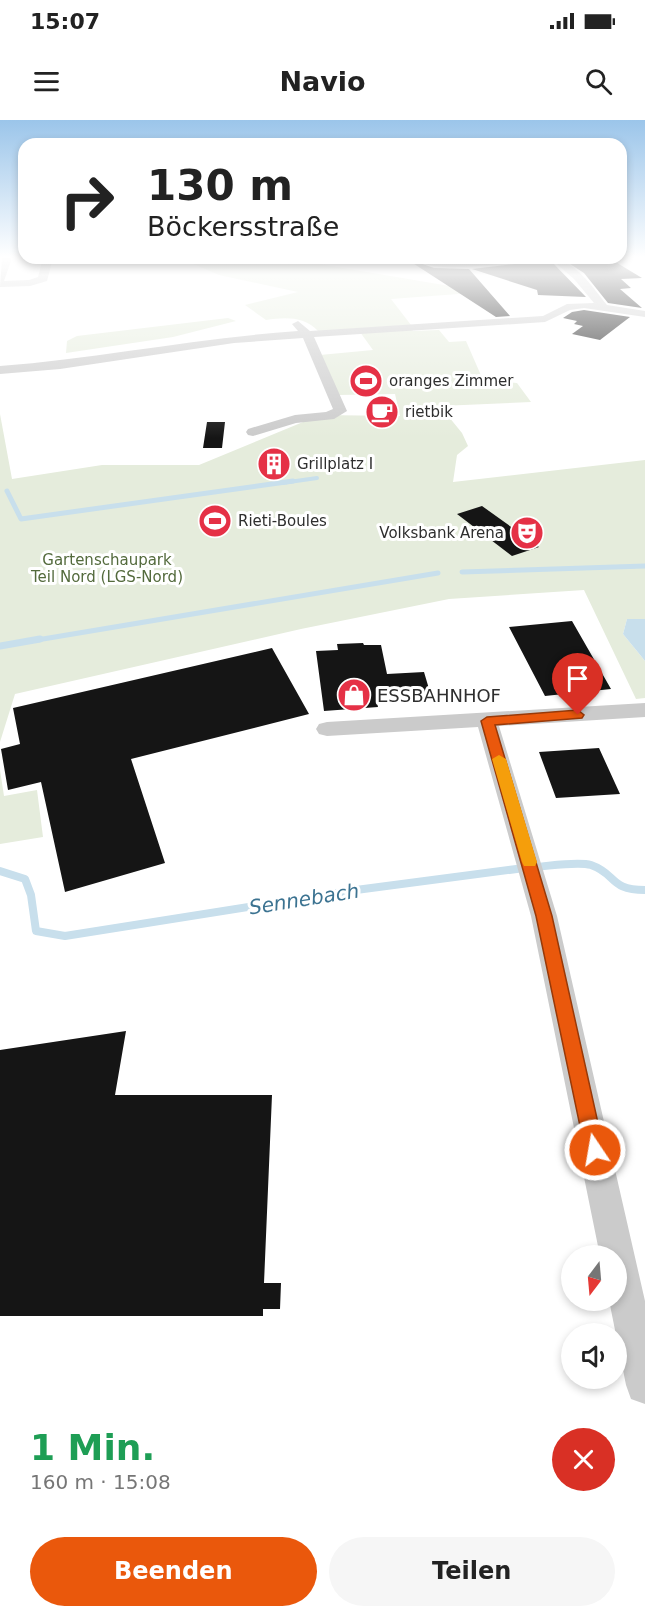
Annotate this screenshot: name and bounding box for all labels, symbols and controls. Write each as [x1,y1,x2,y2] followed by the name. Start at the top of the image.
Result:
[30,9,100,34] text: 15:07
[30,65,63,98] icon: menu
[582,65,615,98] icon: search
[279,66,366,97] text: Navio
[147,161,293,210] text: 130 m
[48,162,126,240] icon: right
[147,211,339,242] text: Böckersstraße
[348,363,384,399] sports icon: oranges Zimmer
[389,372,514,390] place label: oranges Zimmer
[364,394,400,430] cafe icon: rietbik
[405,403,453,421] place label: rietbik
[256,446,292,482] building icon: Grillplatz I
[297,455,373,473] place label: Grillplatz I
[197,503,233,539] sports icon: Rieti-Boules
[238,512,327,530] place label: Rieti-Boules
[509,515,545,551] theatre icon: Volksbank Arena
[379,524,504,542] place label: Volksbank Arena
[30,551,183,586] park label: Gartenschaupark Teil Nord (LGS-Nord)
[552,653,603,715] pin
[561,662,594,695] icon: arrive
[336,677,372,713] shop icon: ESSBAHNHOF
[377,685,501,706] place label: ESSBAHNHOF
[247,878,361,920] water label: Sennebach
[563,1118,627,1182] position arrow
[561,1245,627,1311] north arrow
[561,1245,627,1389] map controls
[561,1323,627,1389] button: sound
[30,1427,155,1468] text: 1 Min.
[552,1428,615,1491] button: close
[30,1470,171,1494] text: 160 m · 15:08
[30,1537,317,1606] button: Beenden
[329,1537,615,1606] button: Teilen

